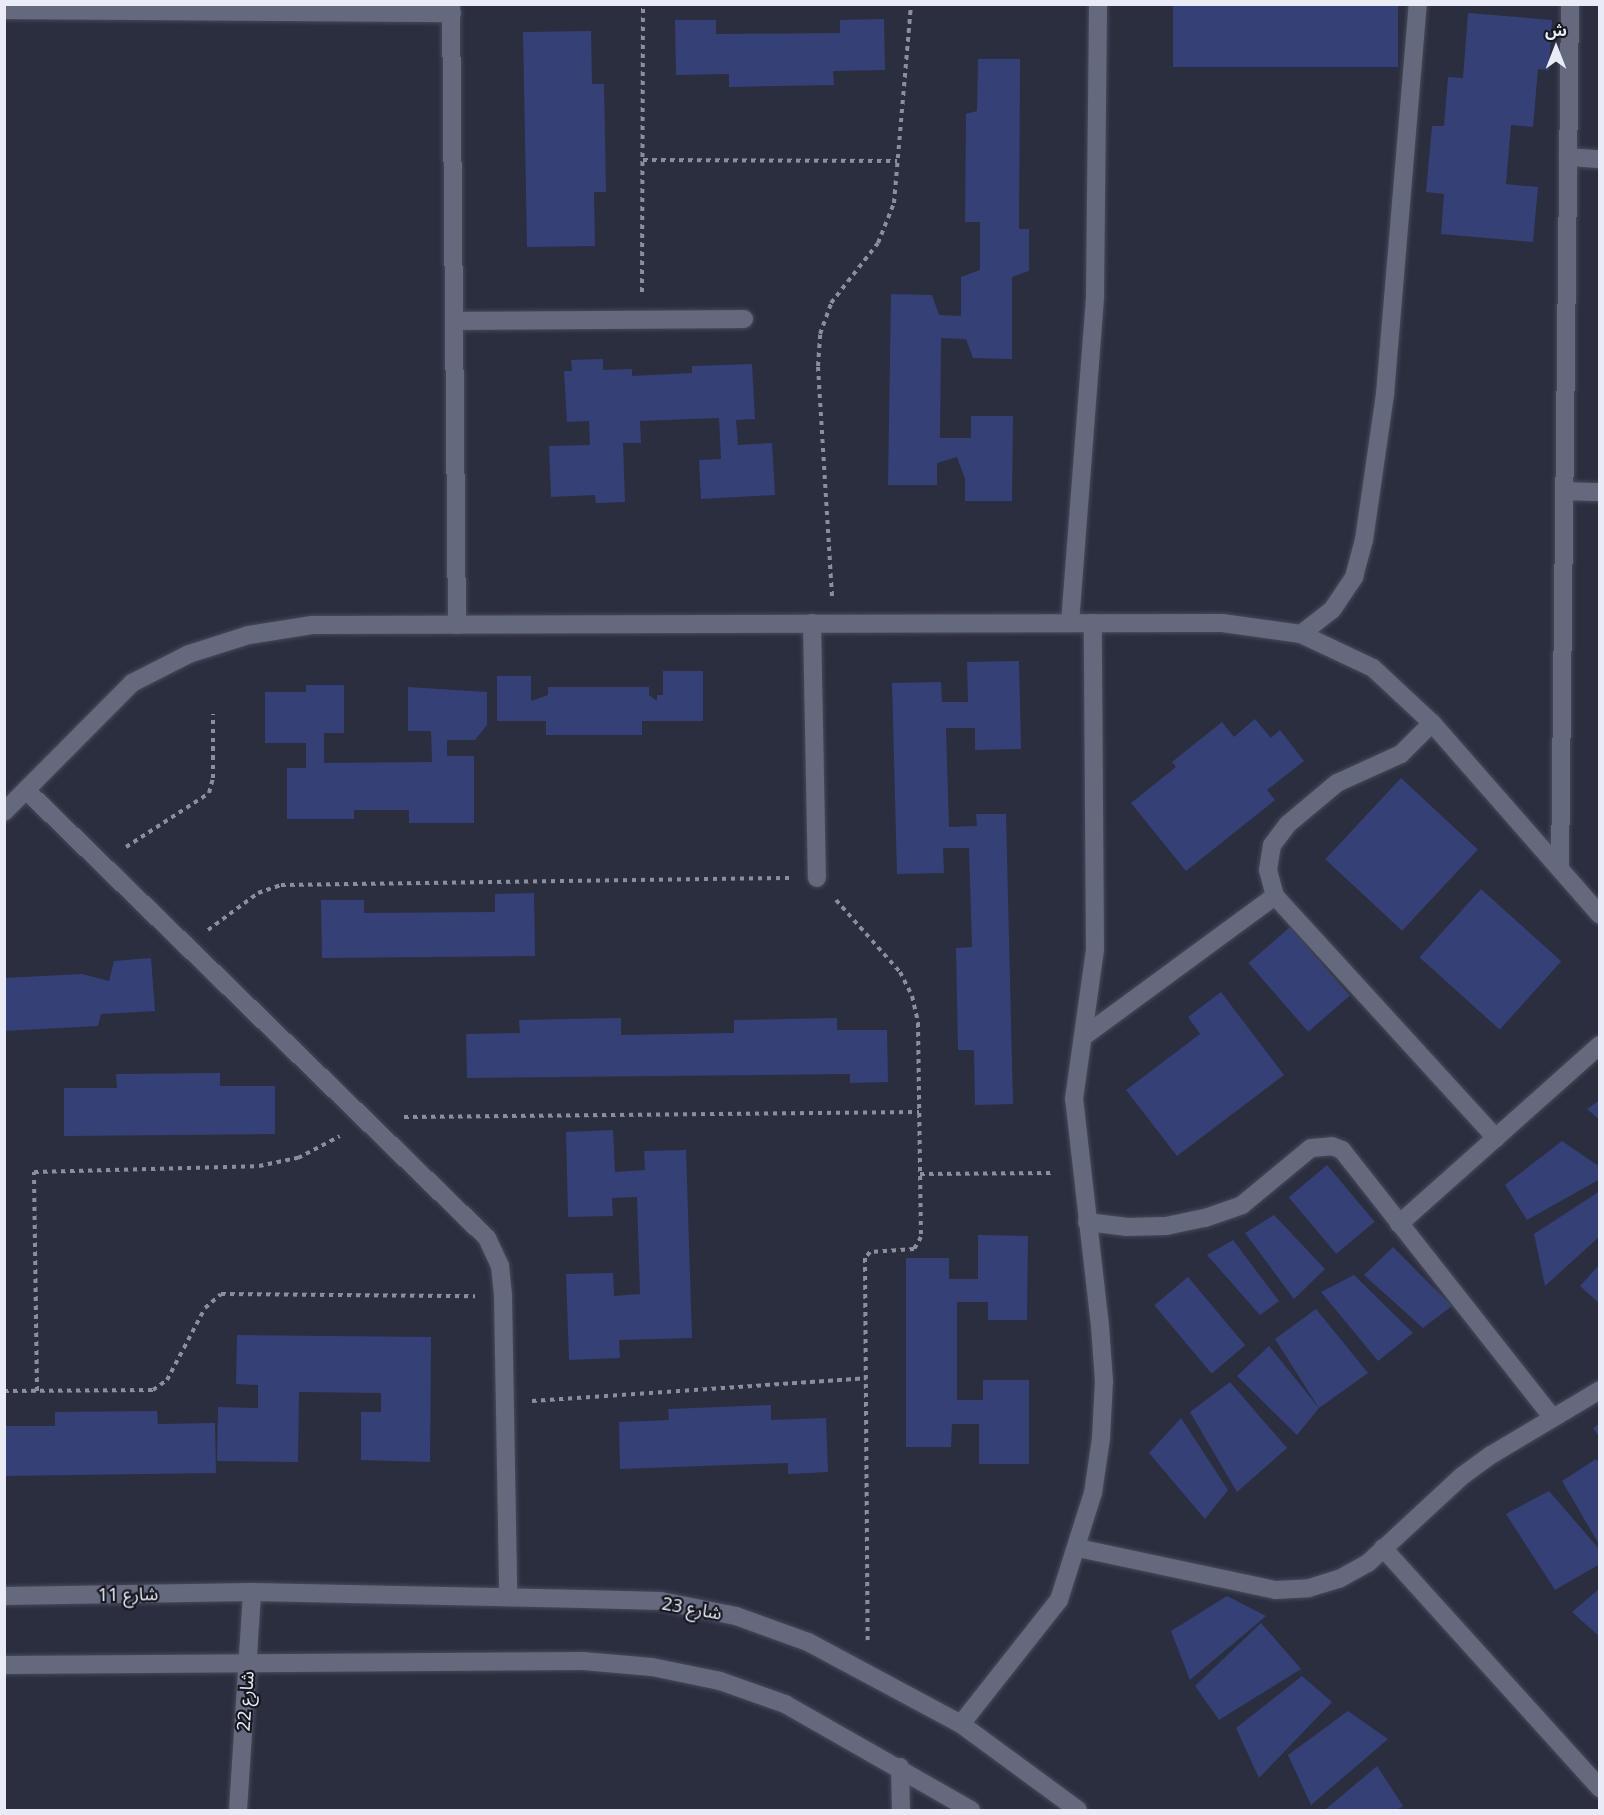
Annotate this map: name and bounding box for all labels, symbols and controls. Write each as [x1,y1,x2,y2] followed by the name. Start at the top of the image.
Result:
[1526,18,1586,78] north arrow
[1545,19,1567,41] text: ش
[98,1583,158,1605] street label: شارع 11
[660,1592,724,1624] street label: شارع 23
[232,1670,258,1732] street label: شارع 22

